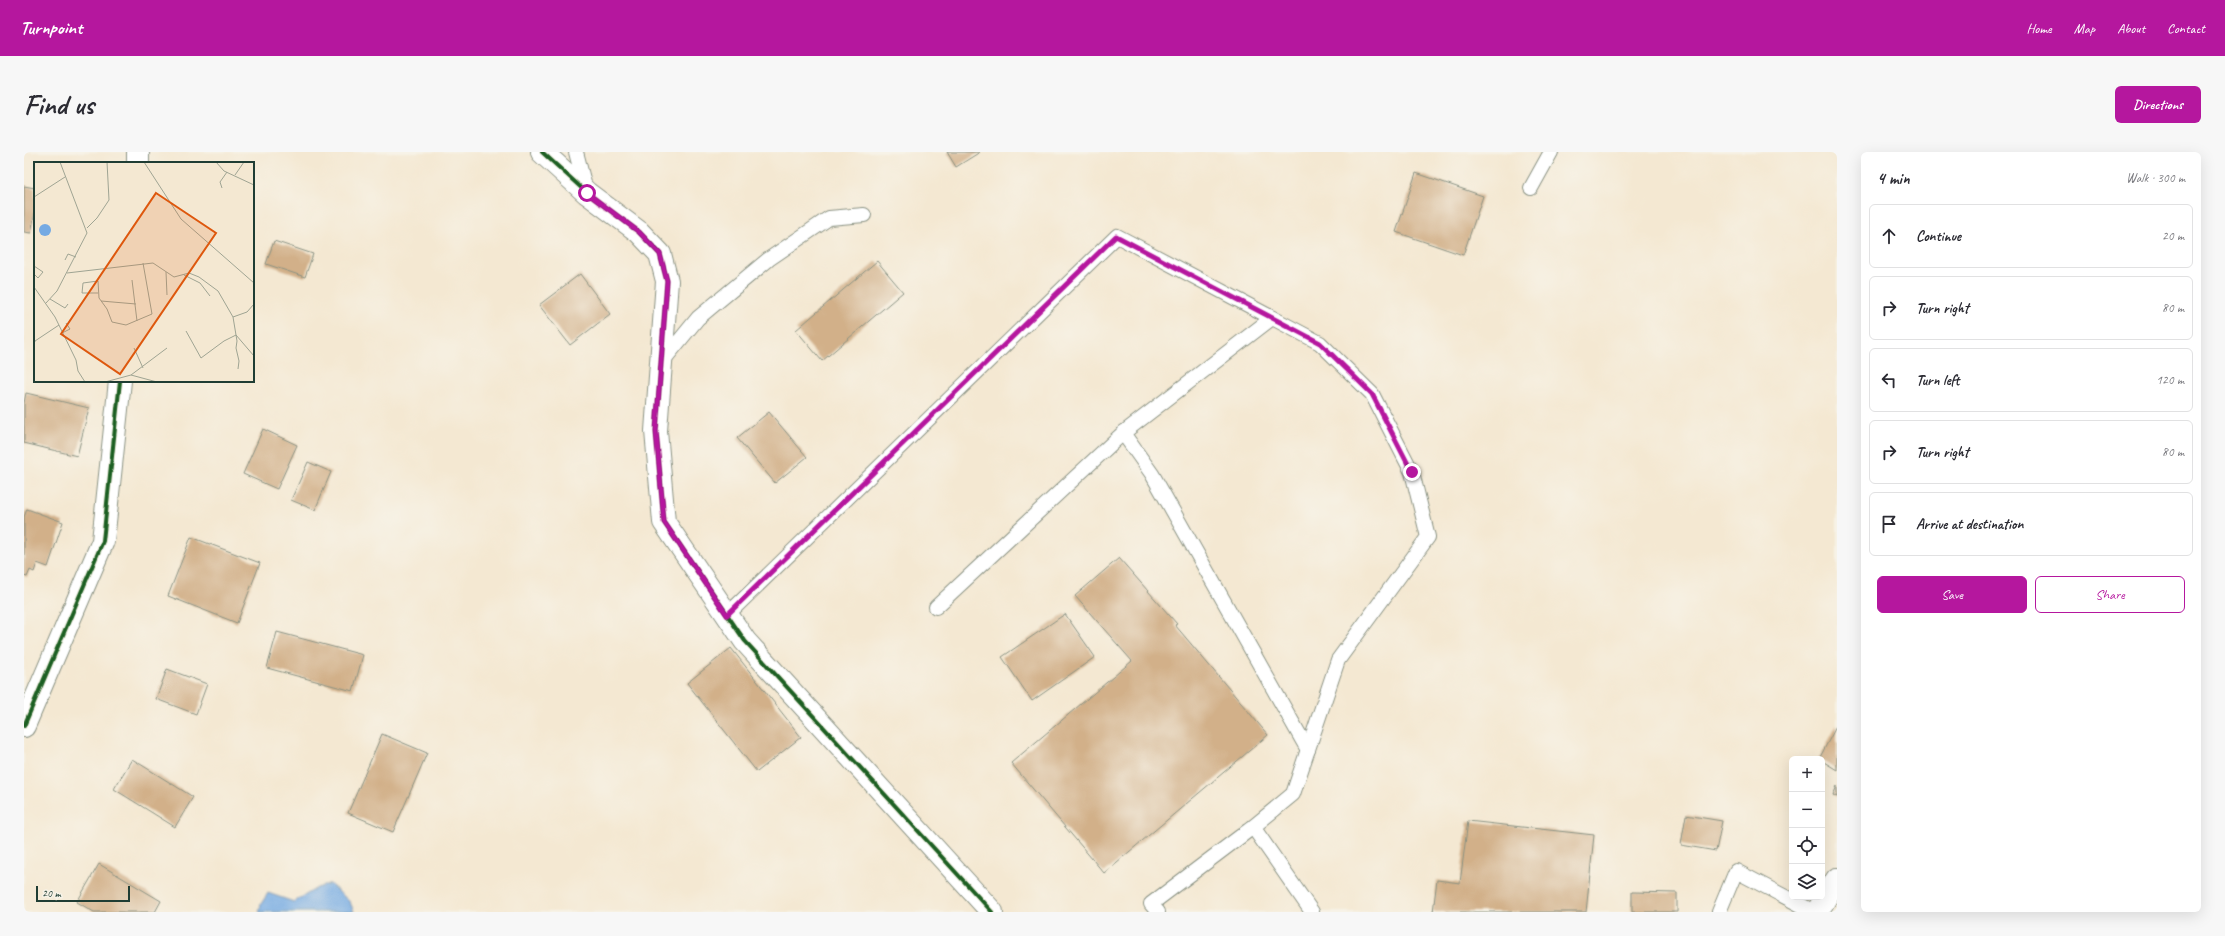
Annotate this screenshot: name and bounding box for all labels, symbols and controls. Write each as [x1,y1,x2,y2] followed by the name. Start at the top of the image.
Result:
[20,16,82,40] text: Turnpoint
[2026,20,2052,37] text: Home
[2074,20,2095,37] text: Map
[2117,20,2145,37] text: About
[2167,20,2205,37] text: Contact
[2115,86,2201,123] button: Directions
[24,87,94,122] text: Find us
[34,162,254,382] inset map
[1877,168,1910,189] text: 4 min
[2126,170,2185,186] text: Walk · 300 m
[578,184,596,202] route start
[1878,225,1900,247] icon: ahead
[1916,227,1961,246] text: Continue
[2162,228,2184,244] text: 20 m
[1878,297,1900,319] icon: right
[1916,299,1969,318] text: Turn right
[2162,300,2184,316] text: 80 m
[1878,369,1900,391] icon: left
[1916,371,1959,390] text: Turn left
[2156,372,2184,388] text: 120 m
[1878,441,1900,463] icon: right
[1916,443,1969,462] text: Turn right
[2162,444,2184,460] text: 80 m
[1403,463,1421,481] route end
[1878,513,1900,535] icon: arrive
[1916,515,2023,534] text: Arrive at destination
[1877,576,2027,613] button: Save
[2035,576,2185,613] button: Share
[1789,756,1825,900] map controls
[1789,756,1825,792] button: +
[1789,792,1825,828] button: −
[1789,828,1825,864] button: locate
[1789,864,1825,900] button: layers
[36,884,130,903] scale bar
[42,886,61,900] text: 20 m

